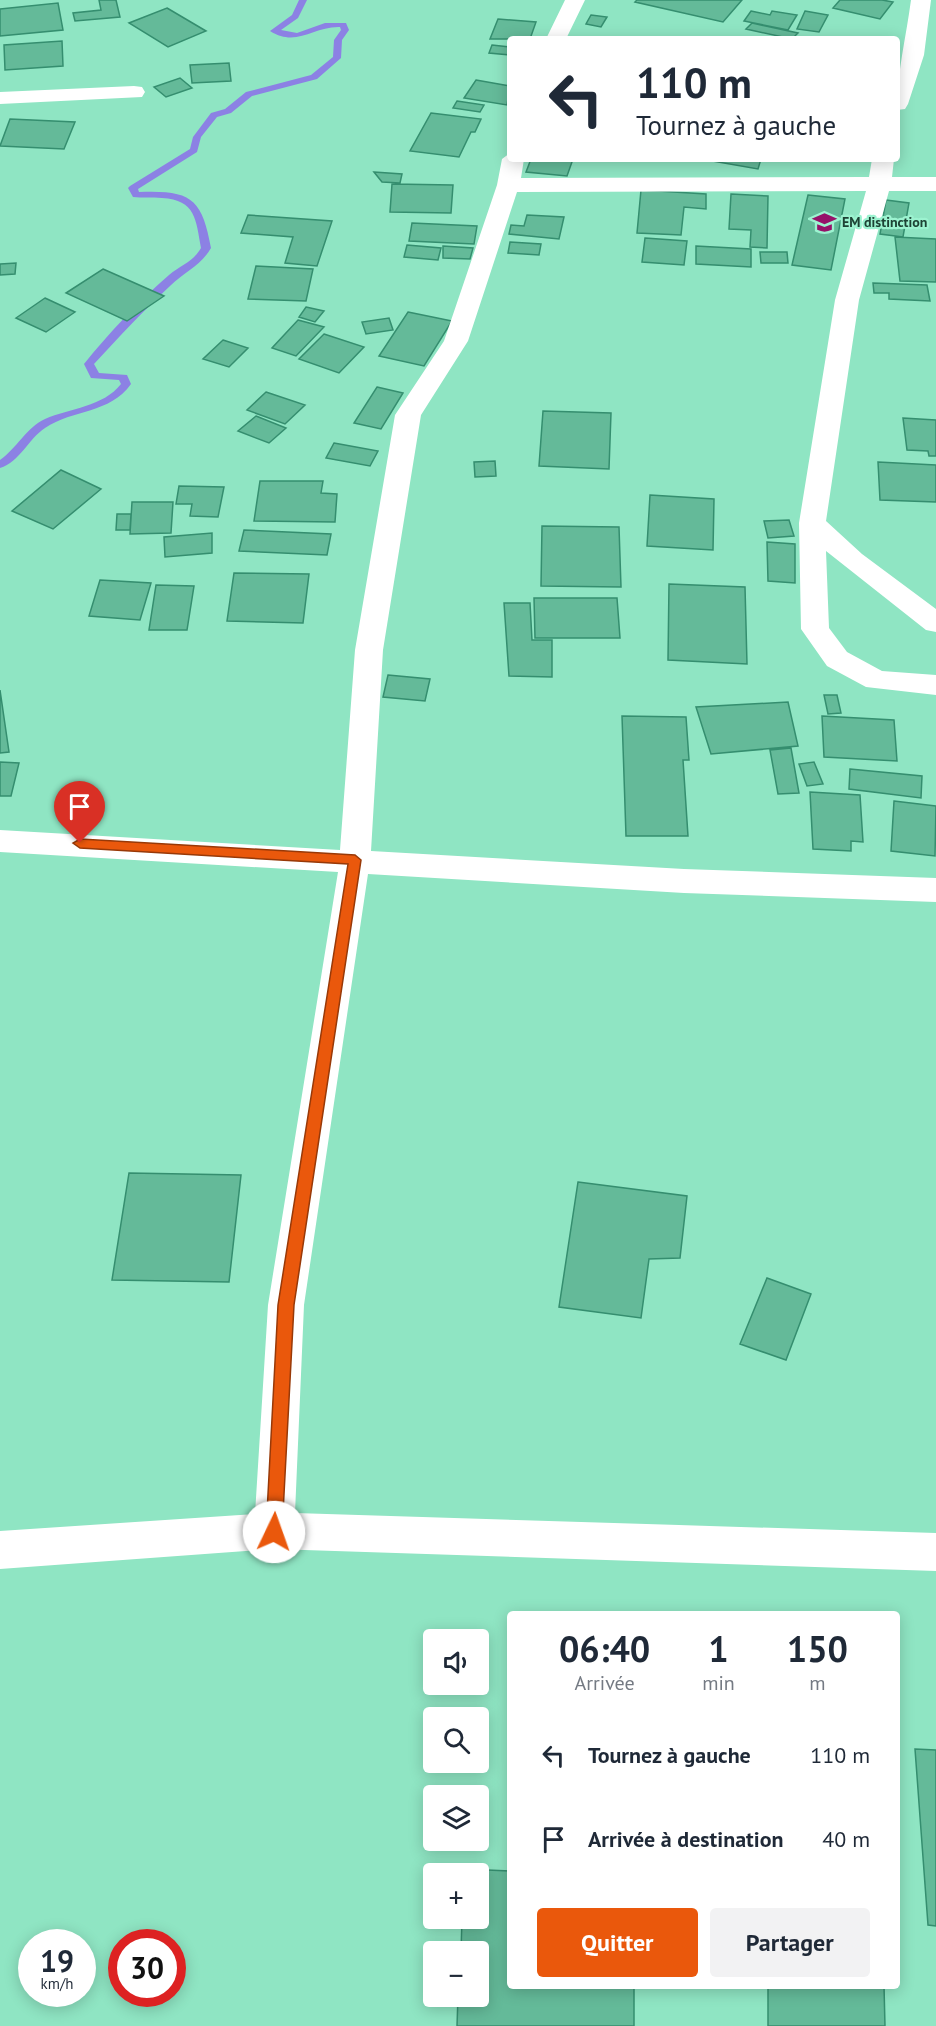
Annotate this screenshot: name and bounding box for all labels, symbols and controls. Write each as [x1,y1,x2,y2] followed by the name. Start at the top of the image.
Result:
[636,55,752,110] text: 110 m
[537,60,615,138] icon: left
[636,108,836,142] text: Tournez à gauche
[811,209,837,235] school or university icon: EM distinction
[842,213,927,231] place label: EM distinction
[54,781,105,843] pin
[63,790,96,823] icon: arrive
[242,1500,306,1564] position arrow
[559,1625,650,1672] text: 06:40
[708,1625,729,1672] text: 1
[787,1625,848,1672] text: 150
[423,1629,489,2007] map controls
[423,1629,489,1695] button: sound
[575,1670,635,1696] text: Arrivée
[702,1670,735,1696] text: min
[809,1670,826,1696] text: m
[423,1707,489,1773] button: search
[537,1739,570,1772] icon: left
[588,1741,751,1769] text: Tournez à gauche
[810,1741,870,1769] text: 110 m
[423,1785,489,1851] button: layers
[537,1823,570,1856] icon: arrive
[588,1825,784,1853] text: Arrivée à destination
[822,1825,870,1853] text: 40 m
[423,1863,489,1929] button: +
[537,1908,698,1977] button: Quitter
[710,1908,870,1977] button: Partager
[108,1929,186,2007] speed limit sign: 30
[40,1941,74,1980] text: 19
[423,1941,489,2007] button: −
[41,1974,73,1993] text: km/h

